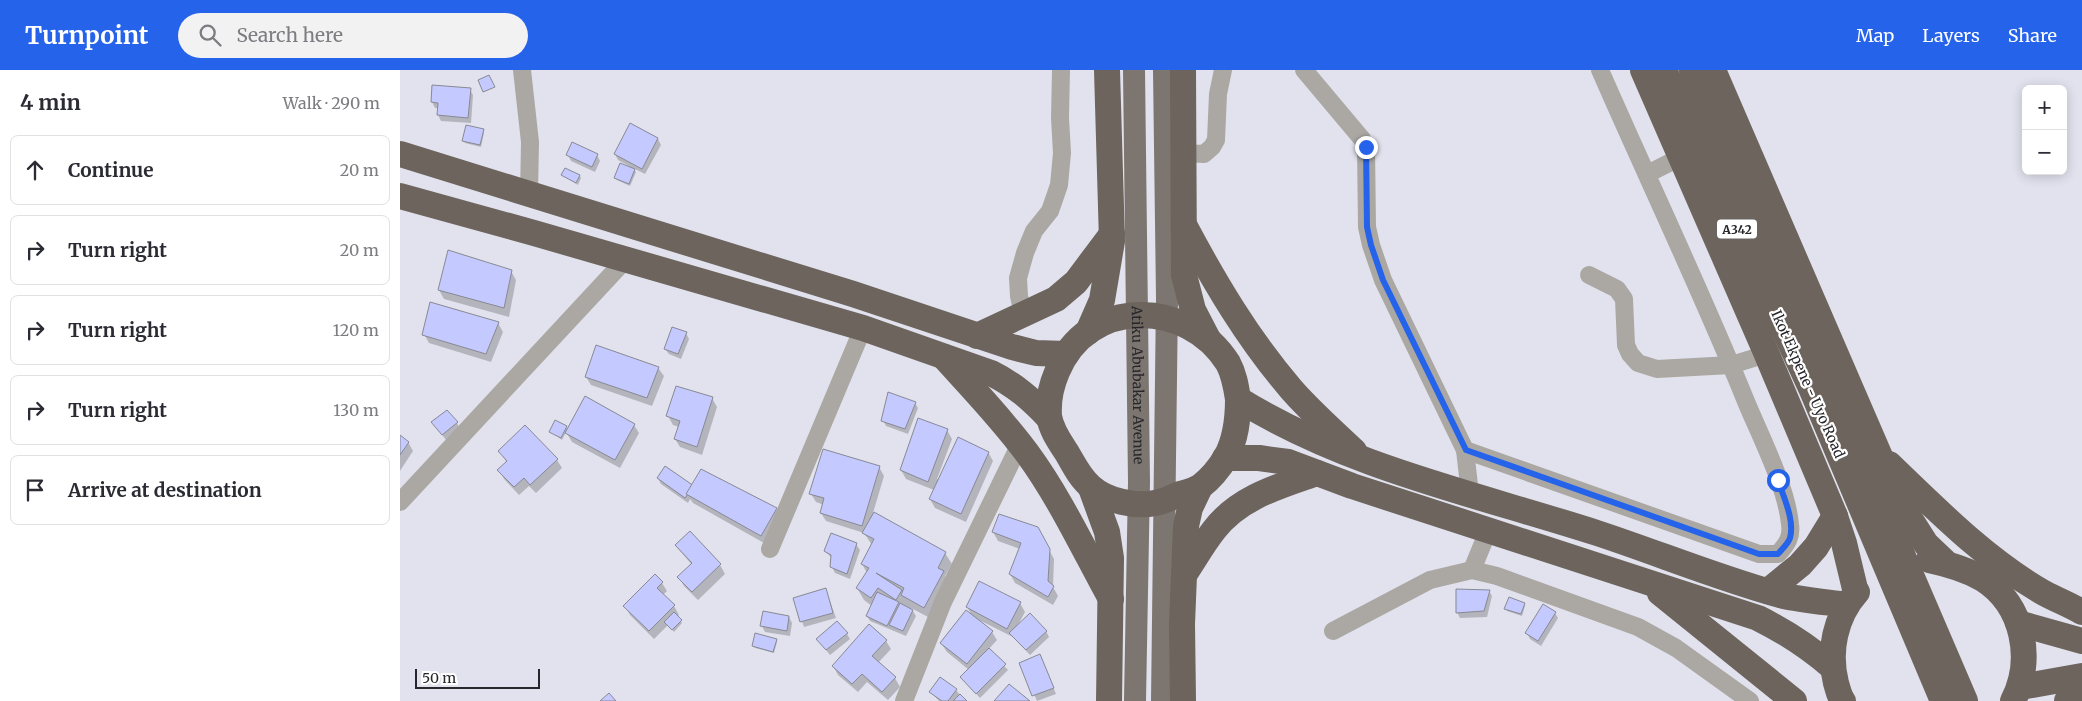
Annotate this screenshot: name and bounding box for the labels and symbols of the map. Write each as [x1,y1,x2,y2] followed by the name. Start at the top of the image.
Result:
[1355,136,1378,159] route end
[1717,220,1757,238] road number: A342
[1128,305,1148,464] street label: Atiku Abubakar Avenue
[1767,307,1849,461] street label: Ikot Ekpene - Uyo Road
[1767,469,1790,492] route start
[415,666,540,689] scale bar

